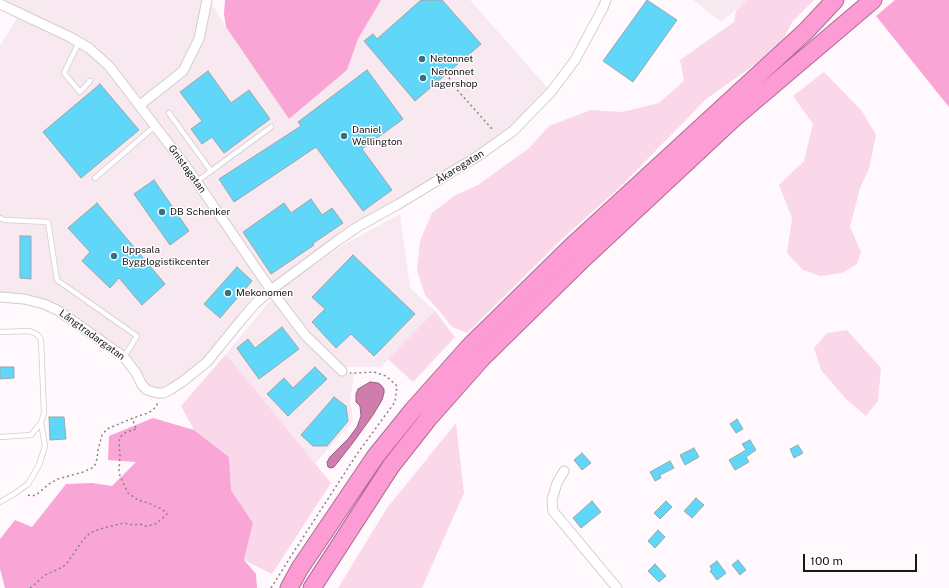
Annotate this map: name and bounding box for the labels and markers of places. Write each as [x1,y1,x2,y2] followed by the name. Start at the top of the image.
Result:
[430,53,473,65] place label: Netonnet
[417,54,427,64] marker: Netonnet
[431,66,478,90] place label: Netonnet lagershop
[418,73,428,83] marker: Netonnet lagershop
[352,124,402,148] place label: Daniel Wellington
[339,131,349,141] marker: Daniel Wellington
[170,206,230,218] place label: DB Schenker
[157,207,167,217] marker: DB Schenker
[122,244,210,268] place label: Uppsala Bygglogistikcenter
[109,251,119,261] marker: Uppsala Bygglogistikcenter
[236,287,293,299] place label: Mekonomen
[223,288,233,298] marker: Mekonomen

